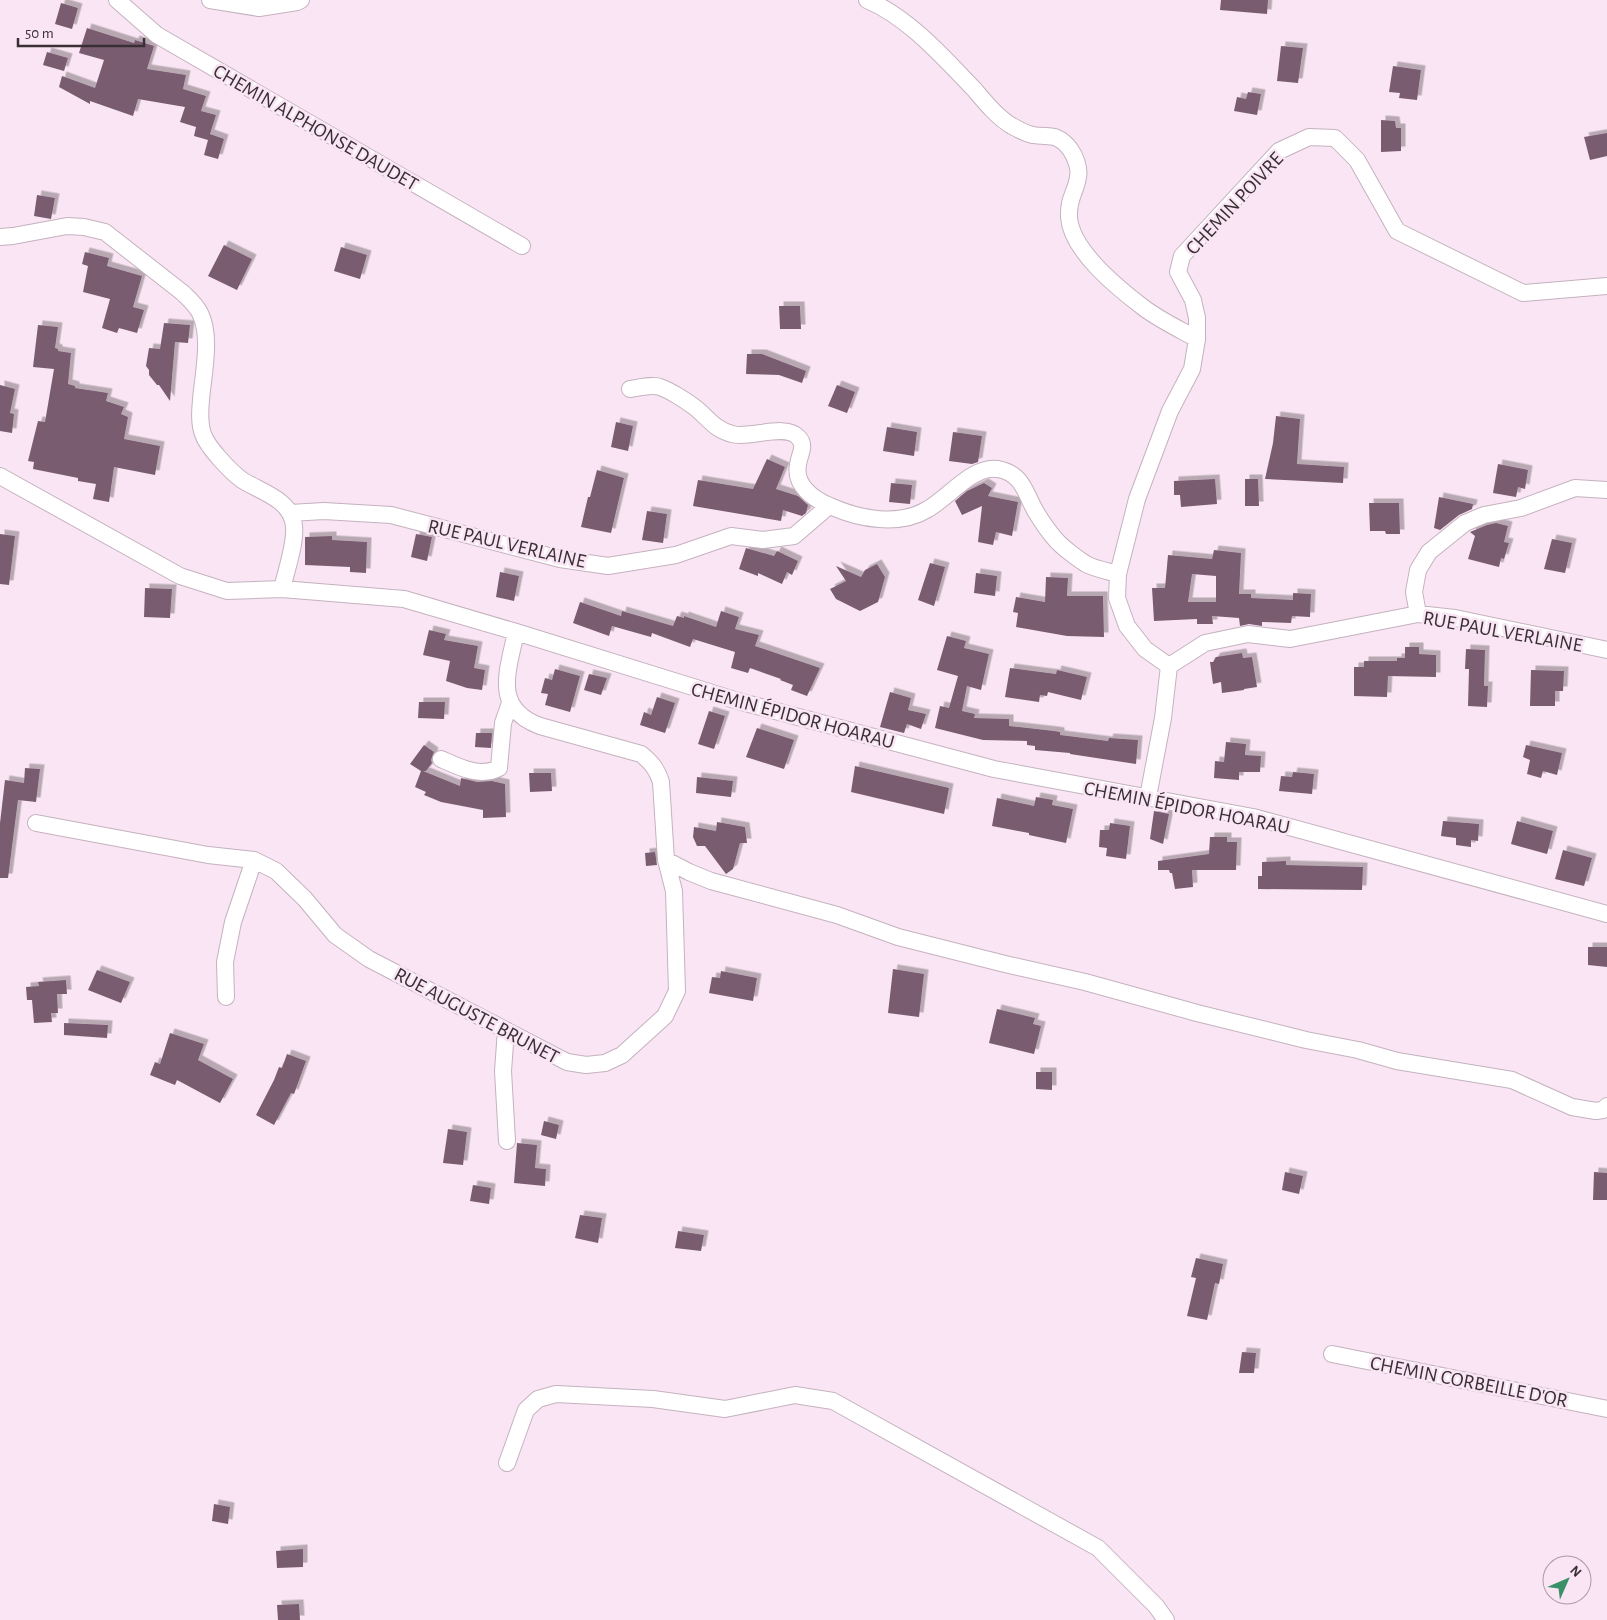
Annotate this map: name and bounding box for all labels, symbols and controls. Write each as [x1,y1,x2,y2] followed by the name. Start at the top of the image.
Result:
[18,15,144,47] scale bar
[25,26,54,41] text: 50 m
[210,61,422,195] street label: CHEMIN ALPHONSE DAUDET
[1182,148,1287,259] street label: CHEMIN POIVRE
[426,516,588,572] street label: RUE PAUL VERLAINE
[1422,608,1584,656] street label: RUE PAUL VERLAINE
[689,678,897,753] street label: CHEMIN ÉPIDOR HOARAU
[1082,777,1292,838] street label: CHEMIN ÉPIDOR HOARAU
[391,964,562,1068] street label: RUE AUGUSTE BRUNET
[1368,1353,1569,1411] street label: CHEMIN CORBEILLE D'OR
[1542,1555,1592,1605] north arrow
[1567,1563,1584,1580] text: N

